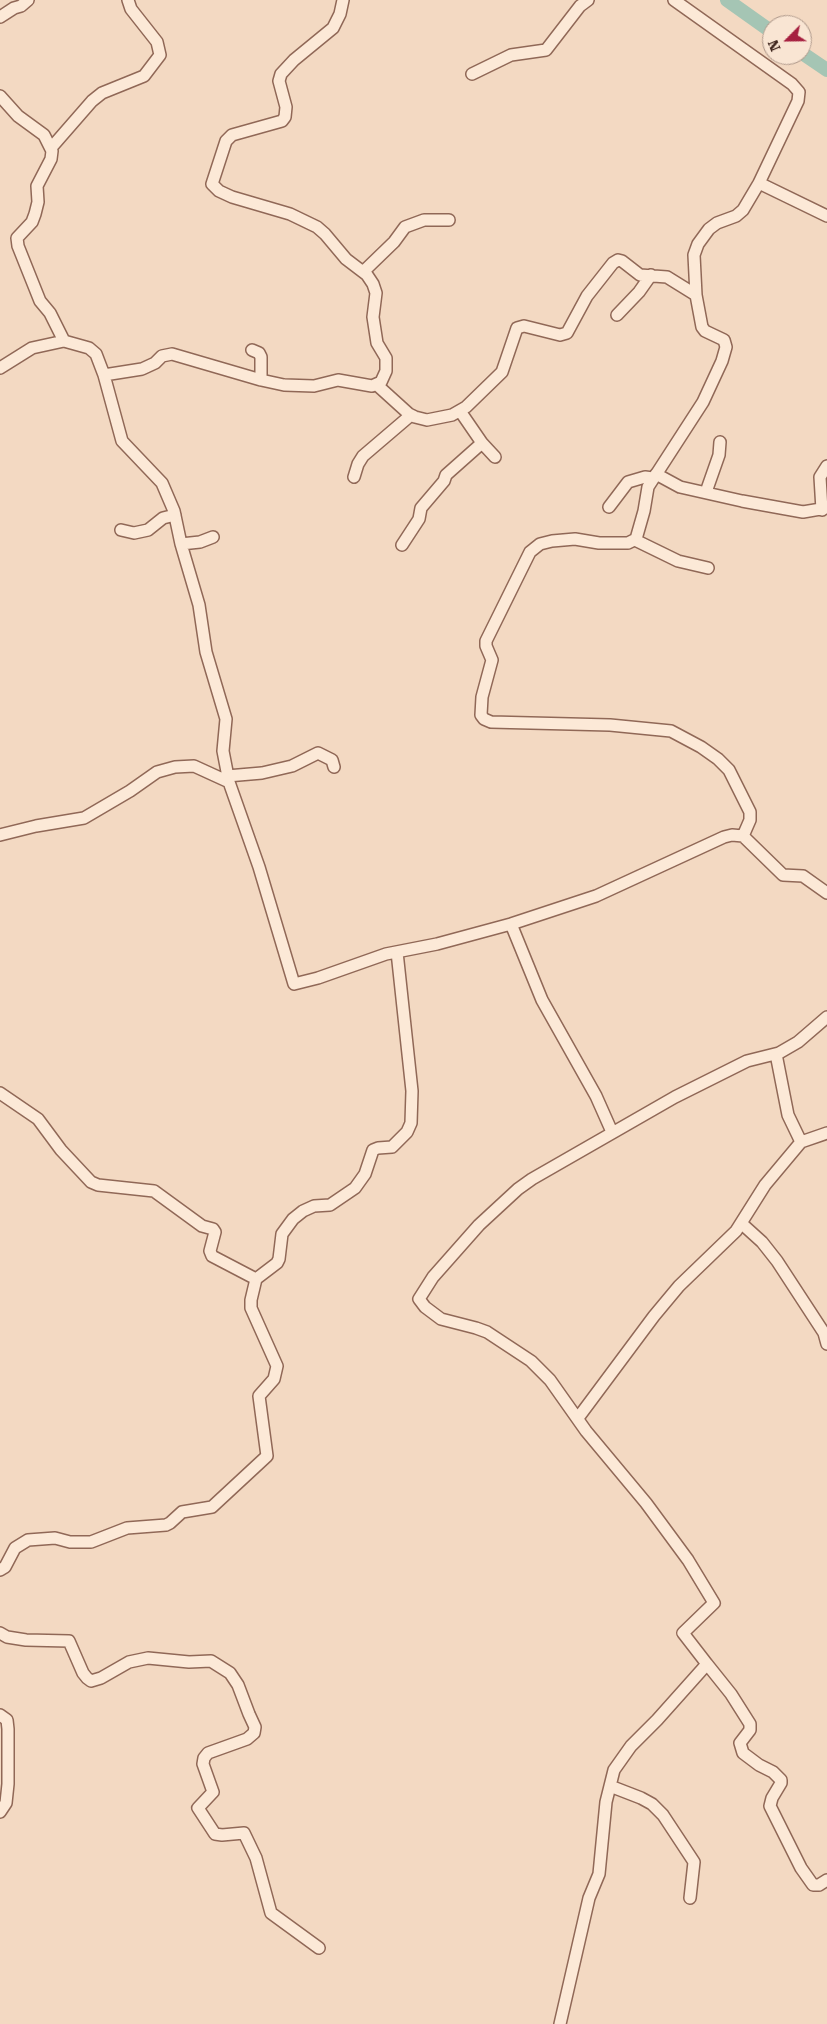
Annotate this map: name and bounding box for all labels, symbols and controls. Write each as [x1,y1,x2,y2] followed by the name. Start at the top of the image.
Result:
[762,15,812,65] north arrow
[765,37,784,54] text: N

